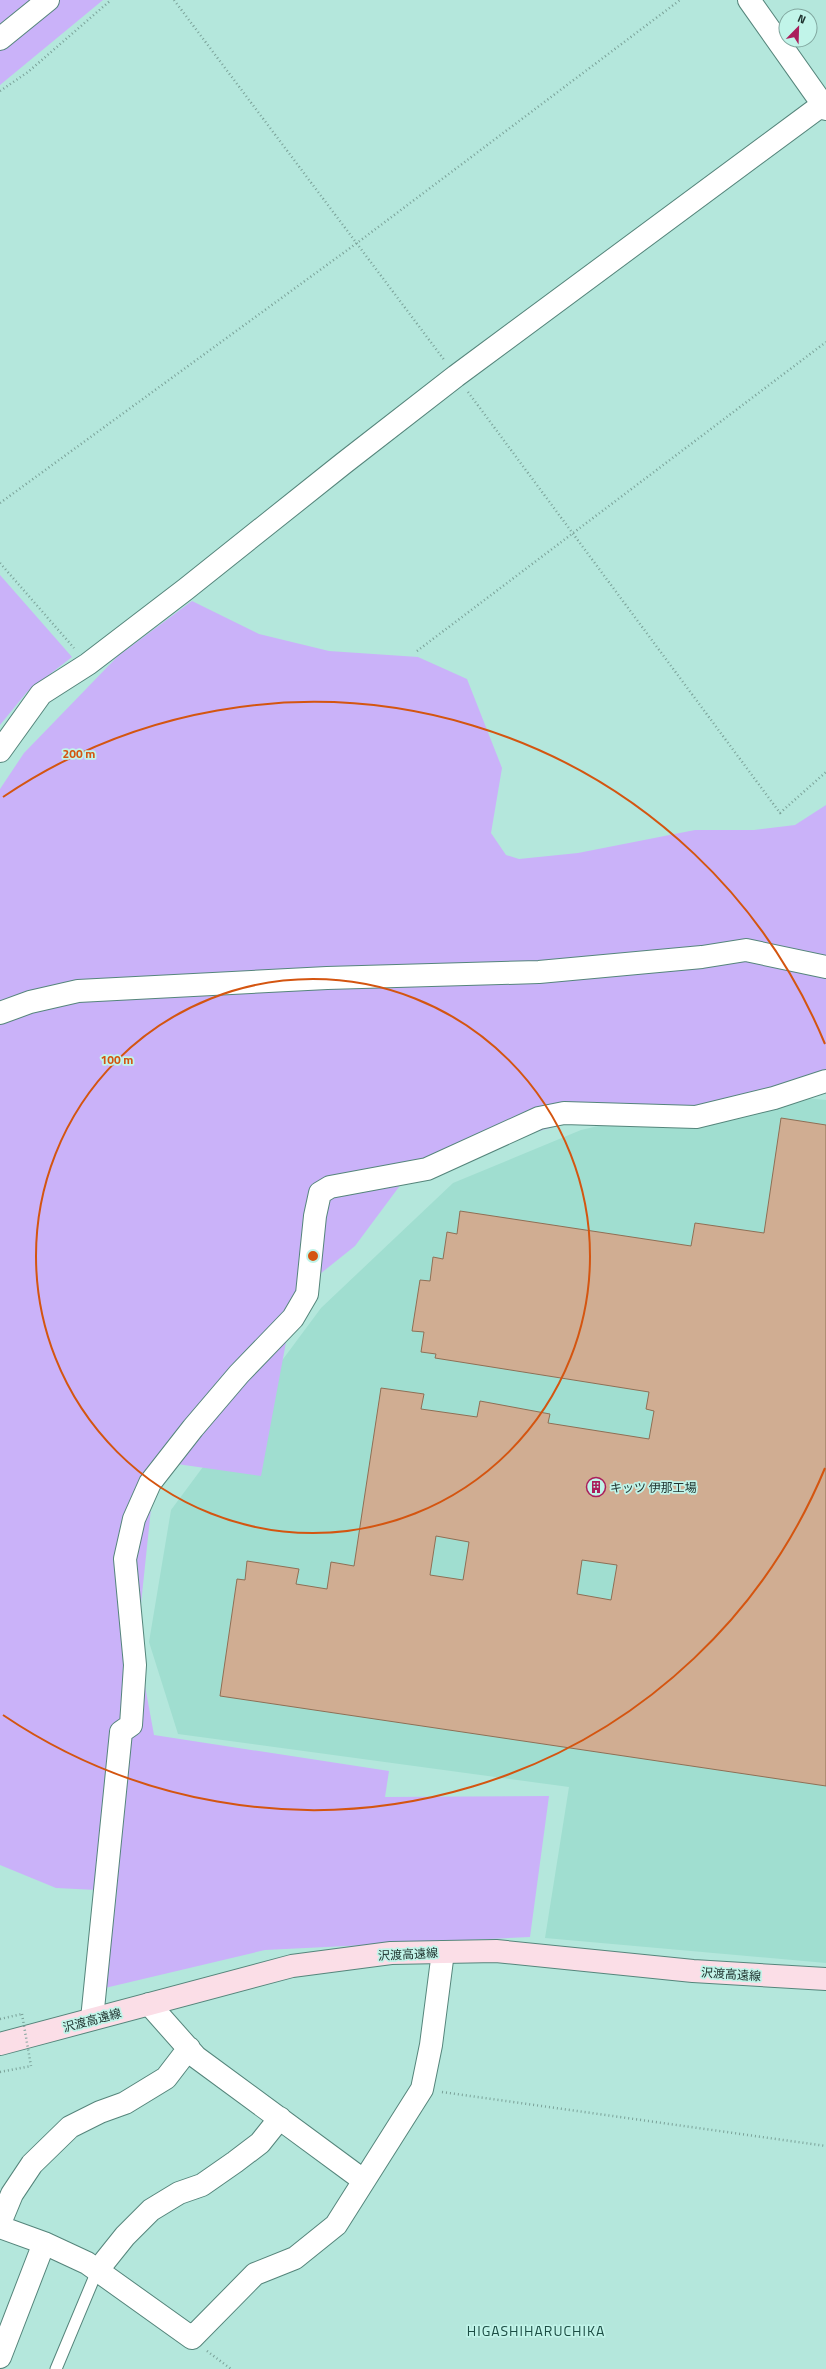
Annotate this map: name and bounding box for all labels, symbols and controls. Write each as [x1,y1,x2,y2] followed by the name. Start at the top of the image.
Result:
[778,8,818,48] north arrow
[795,10,809,28] text: N
[63,744,95,763] text: 200 m
[101,1050,133,1069] text: 100 m
[306,1249,320,1263] centre of rings
[585,1476,607,1498] building icon: キッツ 伊那工場
[610,1478,697,1497] place label: キッツ 伊那工場
[378,1943,438,1965] street label: 沢渡高遠線
[700,1962,762,1986] street label: 沢渡高遠線
[61,2003,123,2037] street label: 沢渡高遠線
[467,2320,605,2341] district label: HIGASHIHARUCHIKA

